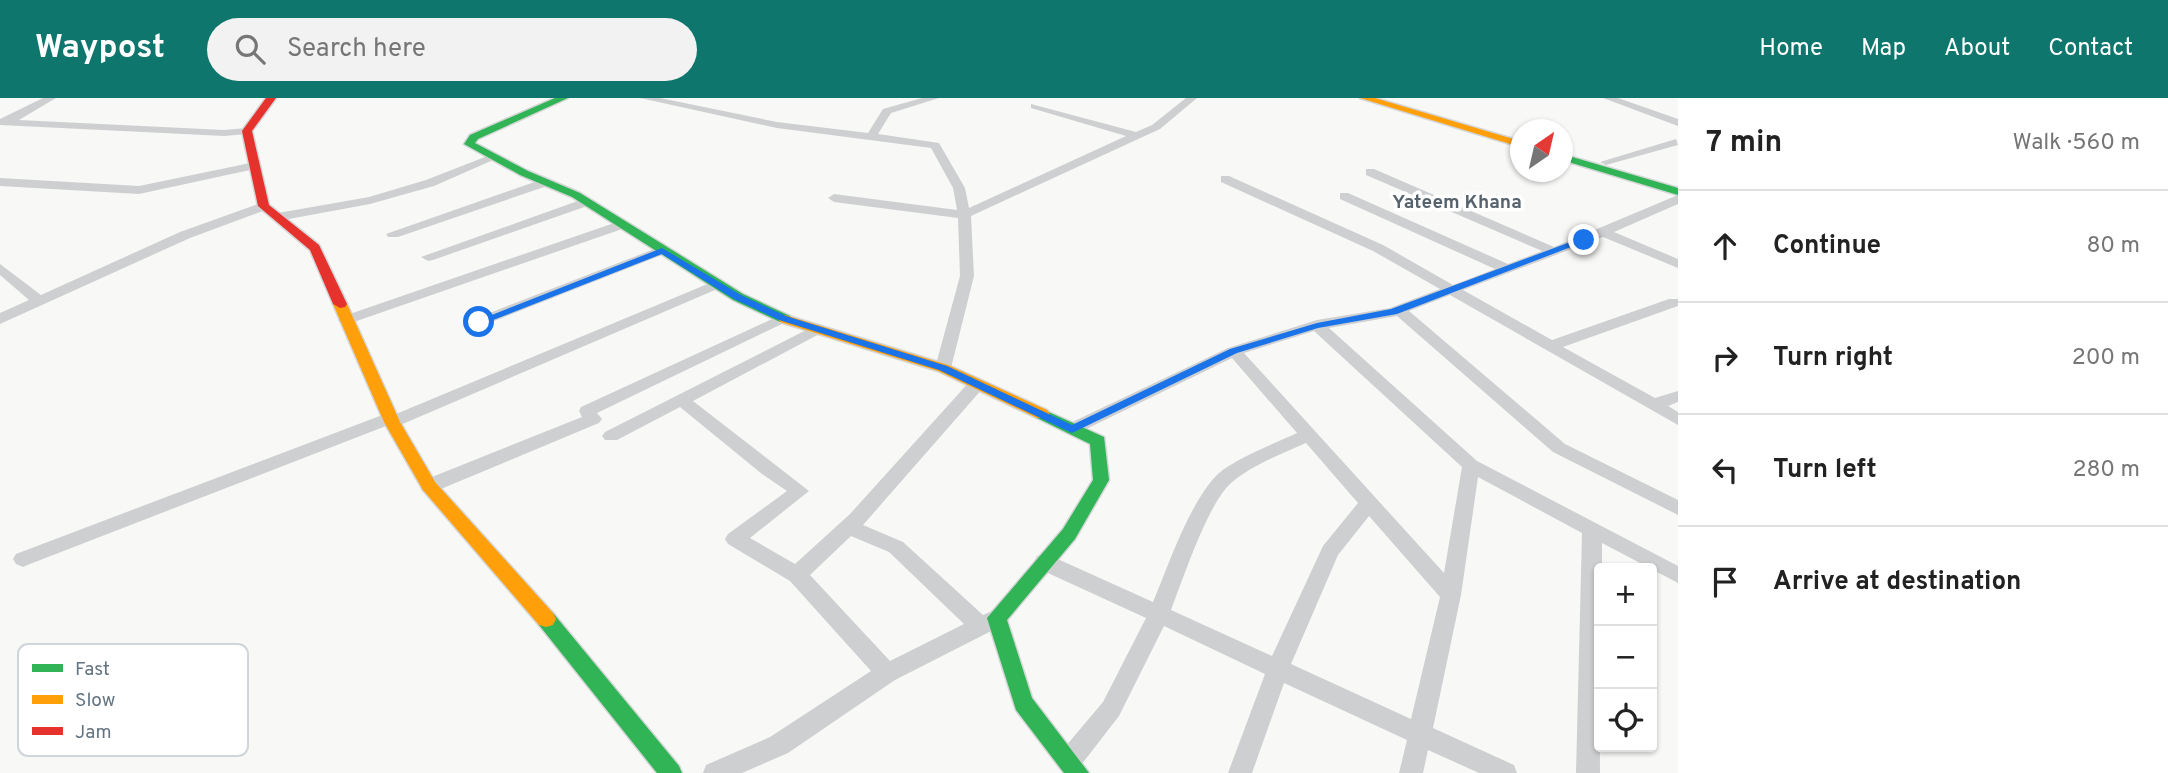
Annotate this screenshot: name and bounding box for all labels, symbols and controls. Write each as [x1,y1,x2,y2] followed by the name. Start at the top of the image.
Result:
[207,18,697,81] search box
[35,28,165,70] text: Waypost
[231,30,269,68] icon: search
[287,33,426,66] text: Search here
[1759,34,1823,64] text: Home
[1861,34,1906,64] text: Map
[1944,34,2010,64] text: About
[2048,34,2133,64] text: Contact
[1510,119,1573,182] north arrow
[1706,125,1782,162] text: 7 min
[2012,129,2140,158] text: Walk · 560 m
[1392,191,1522,215] district label: Yateem Khana
[1568,224,1599,255] route end
[1706,227,1744,265] icon: ahead
[1773,230,1881,263] text: Continue
[2087,232,2140,261] text: 80 m
[463,306,494,337] route start
[1706,339,1744,377] icon: right
[1773,342,1893,375] text: Turn right
[2072,344,2140,373] text: 200 m
[1706,451,1744,489] icon: left
[1773,454,1877,487] text: Turn left
[2072,456,2140,485] text: 280 m
[1594,563,1657,752] map controls
[1594,563,1657,626] button: +
[1706,563,1744,601] icon: arrive
[1773,566,2021,599] text: Arrive at destination
[1594,626,1657,689] button: −
[18,644,248,756] legend
[75,658,110,682] text: Fast
[75,689,115,713] text: Slow
[1594,689,1657,752] button: locate
[75,721,112,745] text: Jam

